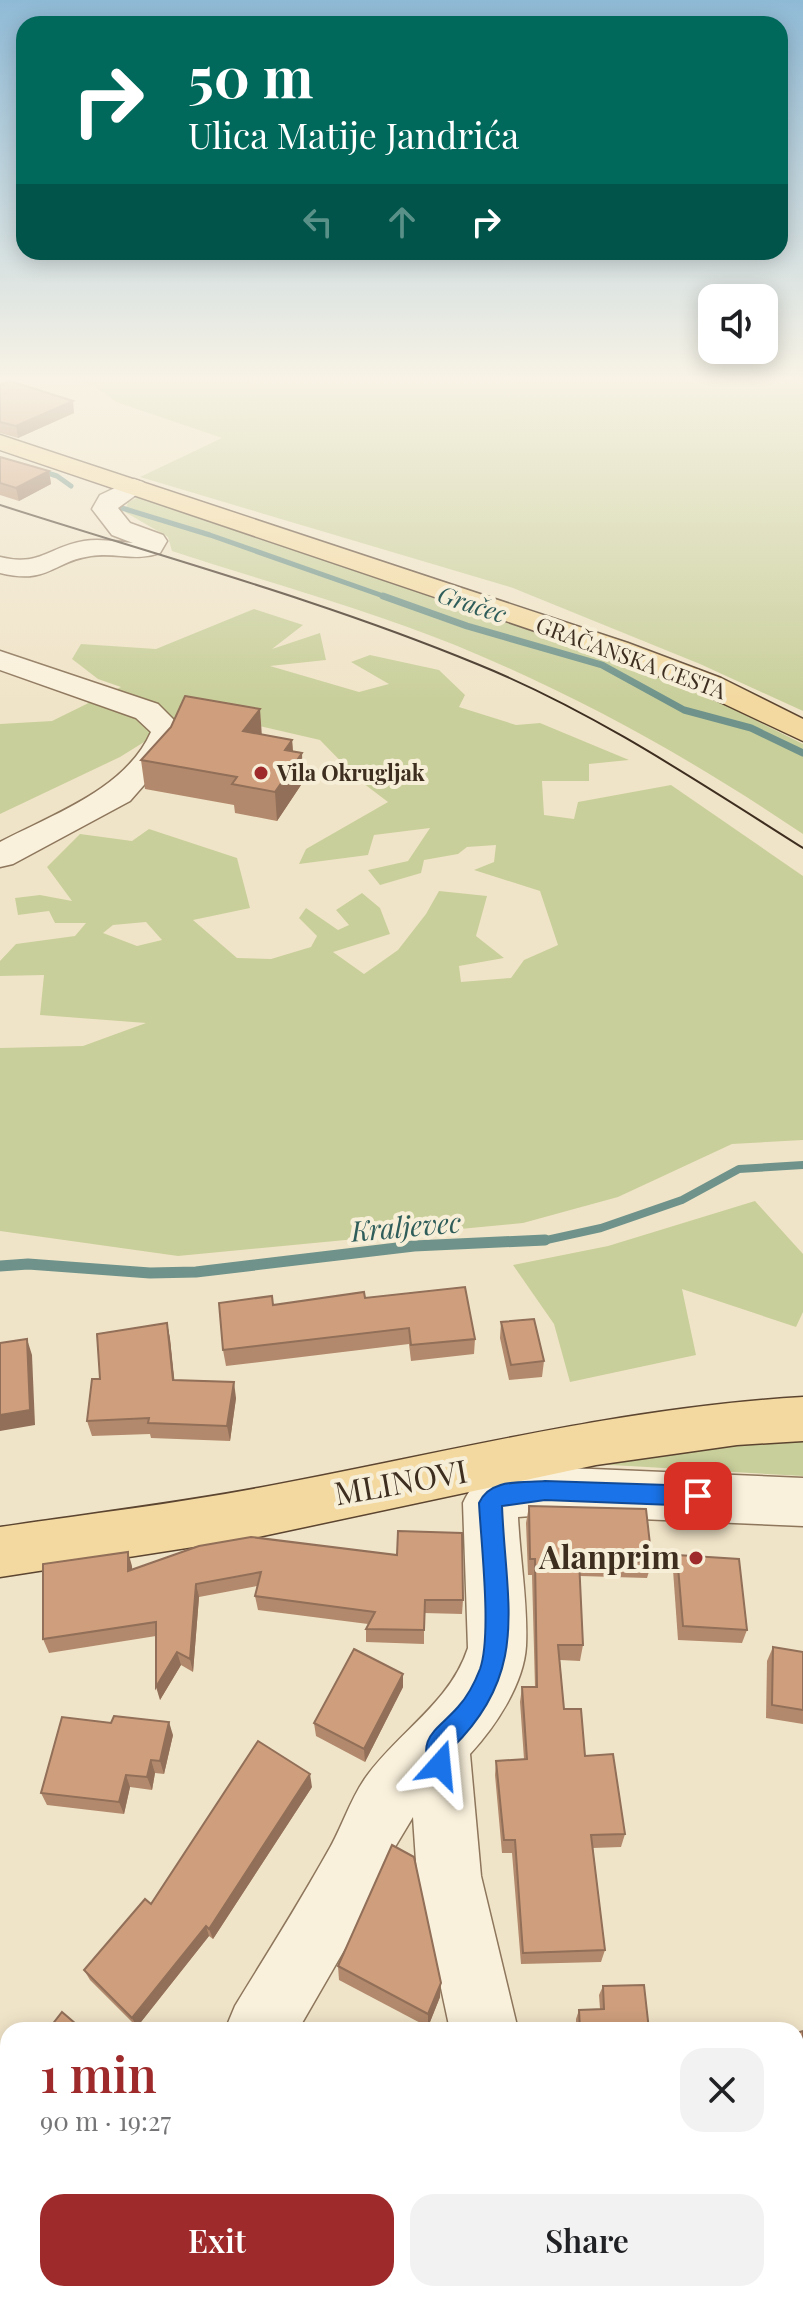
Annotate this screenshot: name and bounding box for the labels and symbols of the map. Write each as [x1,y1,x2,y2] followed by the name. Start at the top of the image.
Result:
[434,577,512,629] water label: Gračec
[532,609,731,705] street label: GRAČANSKA CESTA
[276,757,425,787] place label: Vila Okrugljak
[252,764,270,782] marker: Vila Okrugljak
[348,1202,462,1249] water label: Kraljevec
[331,1448,470,1513] street label: MLINOVI
[664,1462,732,1530] pin
[538,1534,680,1577] place label: Alanprim
[687,1549,705,1567] marker: Alanprim
[398,1723,482,1807] position arrow

